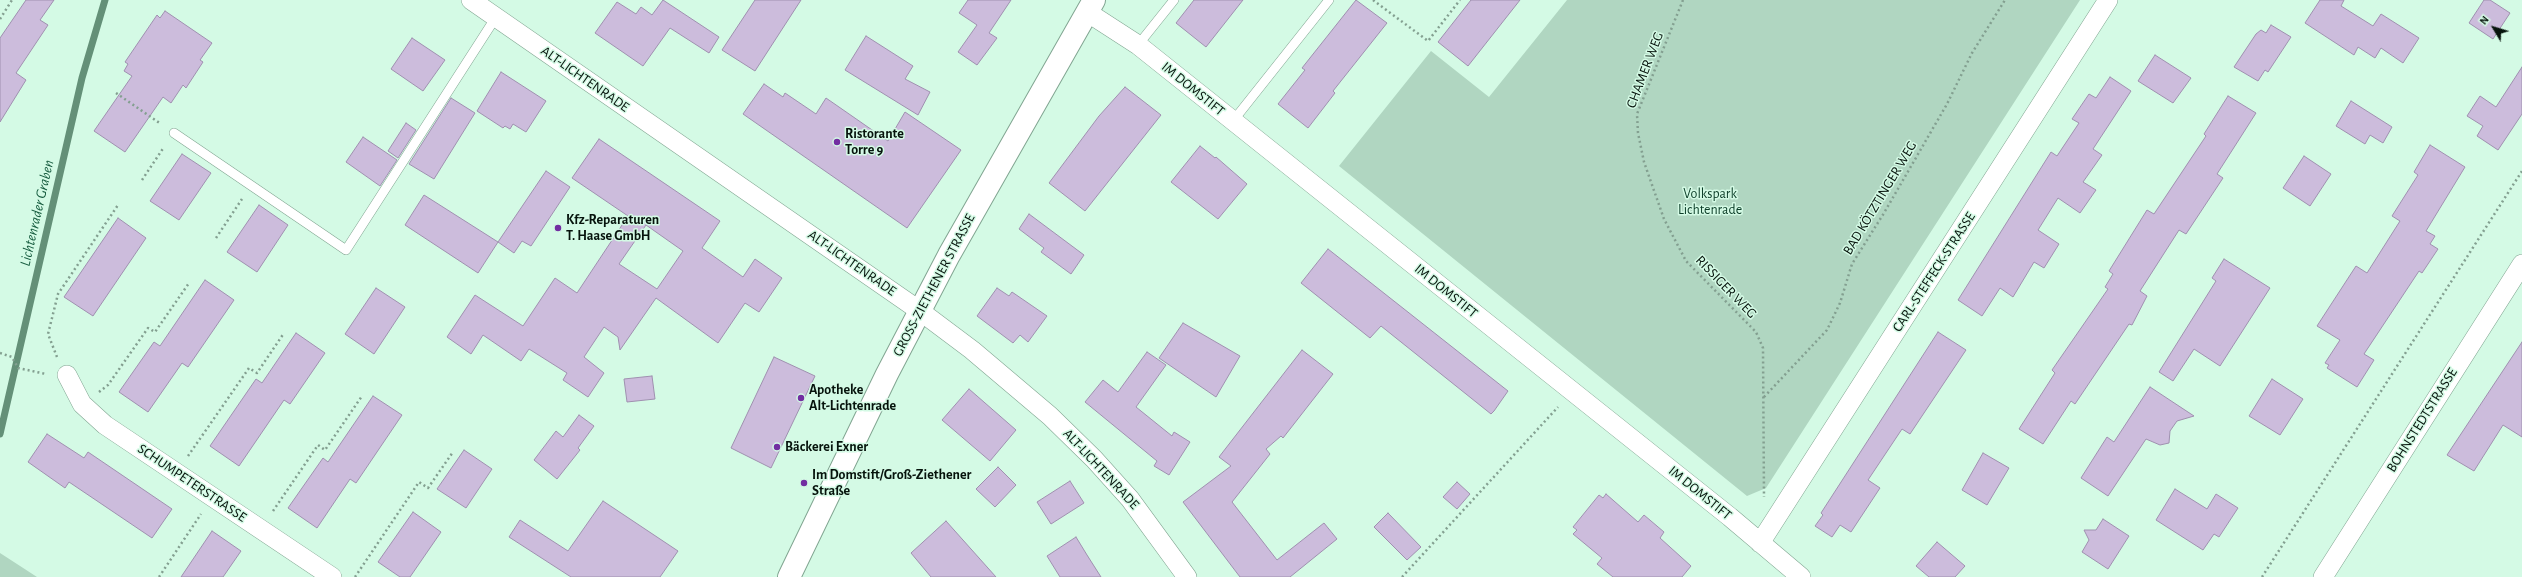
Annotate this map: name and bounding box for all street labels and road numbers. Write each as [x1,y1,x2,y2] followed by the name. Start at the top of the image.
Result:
[1623,30,1667,110] street label: CHAMER WEG
[538,42,632,116] street label: ALT-LICHTENRADE
[1158,58,1228,120] street label: IM DOMSTIFT
[1839,138,1921,258] street label: BAD KÖTZTINGER WEG
[1889,209,1979,335] street label: CARL-STEFFECK-STRASSE
[889,211,979,359] street label: GROSS-ZIETHENER STRASSE
[805,226,899,300] street label: ALT-LICHTENRADE
[1692,252,1760,322] street label: RISSIGER WEG
[1411,260,1481,322] street label: IM DOMSTIFT
[2383,365,2461,475] street label: BOHNSTEDTSTRASSE
[1059,425,1143,513] street label: ALT-LICHTENRADE
[134,440,250,526] street label: SCHUMPETERSTRASSE
[1665,462,1735,524] street label: IM DOMSTIFT

